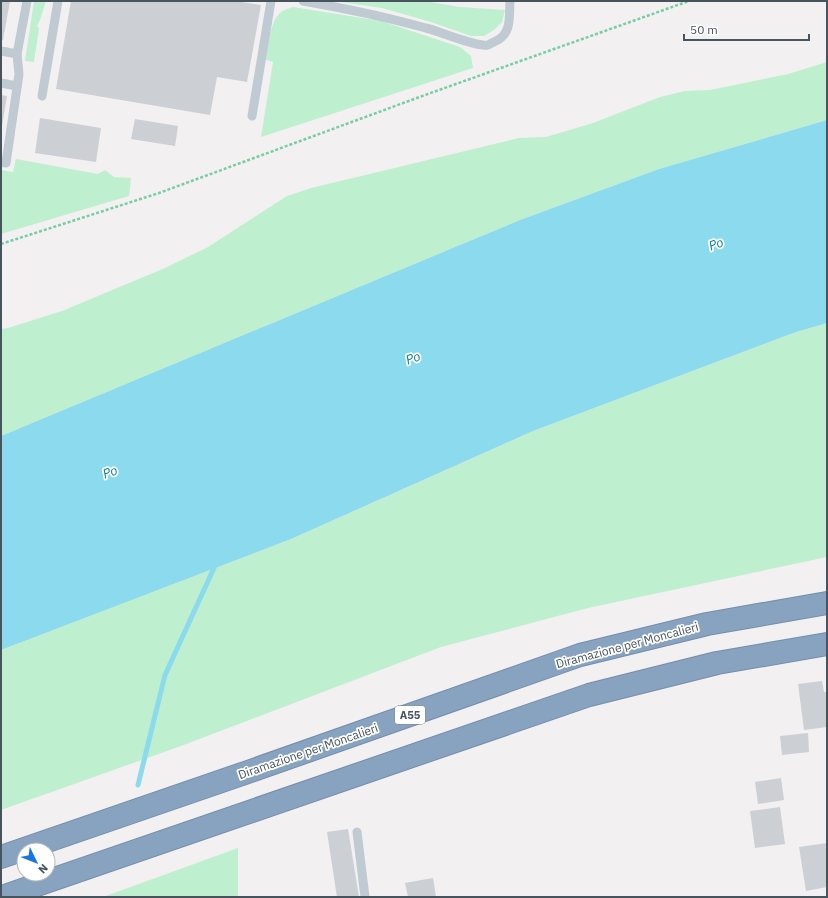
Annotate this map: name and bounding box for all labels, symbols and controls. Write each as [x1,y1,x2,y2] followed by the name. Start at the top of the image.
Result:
[684,16,809,42] scale bar
[690,22,718,37] text: 50 m
[706,233,726,255] water label: Po
[403,347,423,369] water label: Po
[100,461,120,483] water label: Po
[554,619,700,671] street label: Diramazione per Moncalieri
[395,706,425,724] road number: A55
[236,720,380,782] street label: Diramazione per Moncalieri
[16,842,56,882] north arrow
[35,861,51,877] text: N

